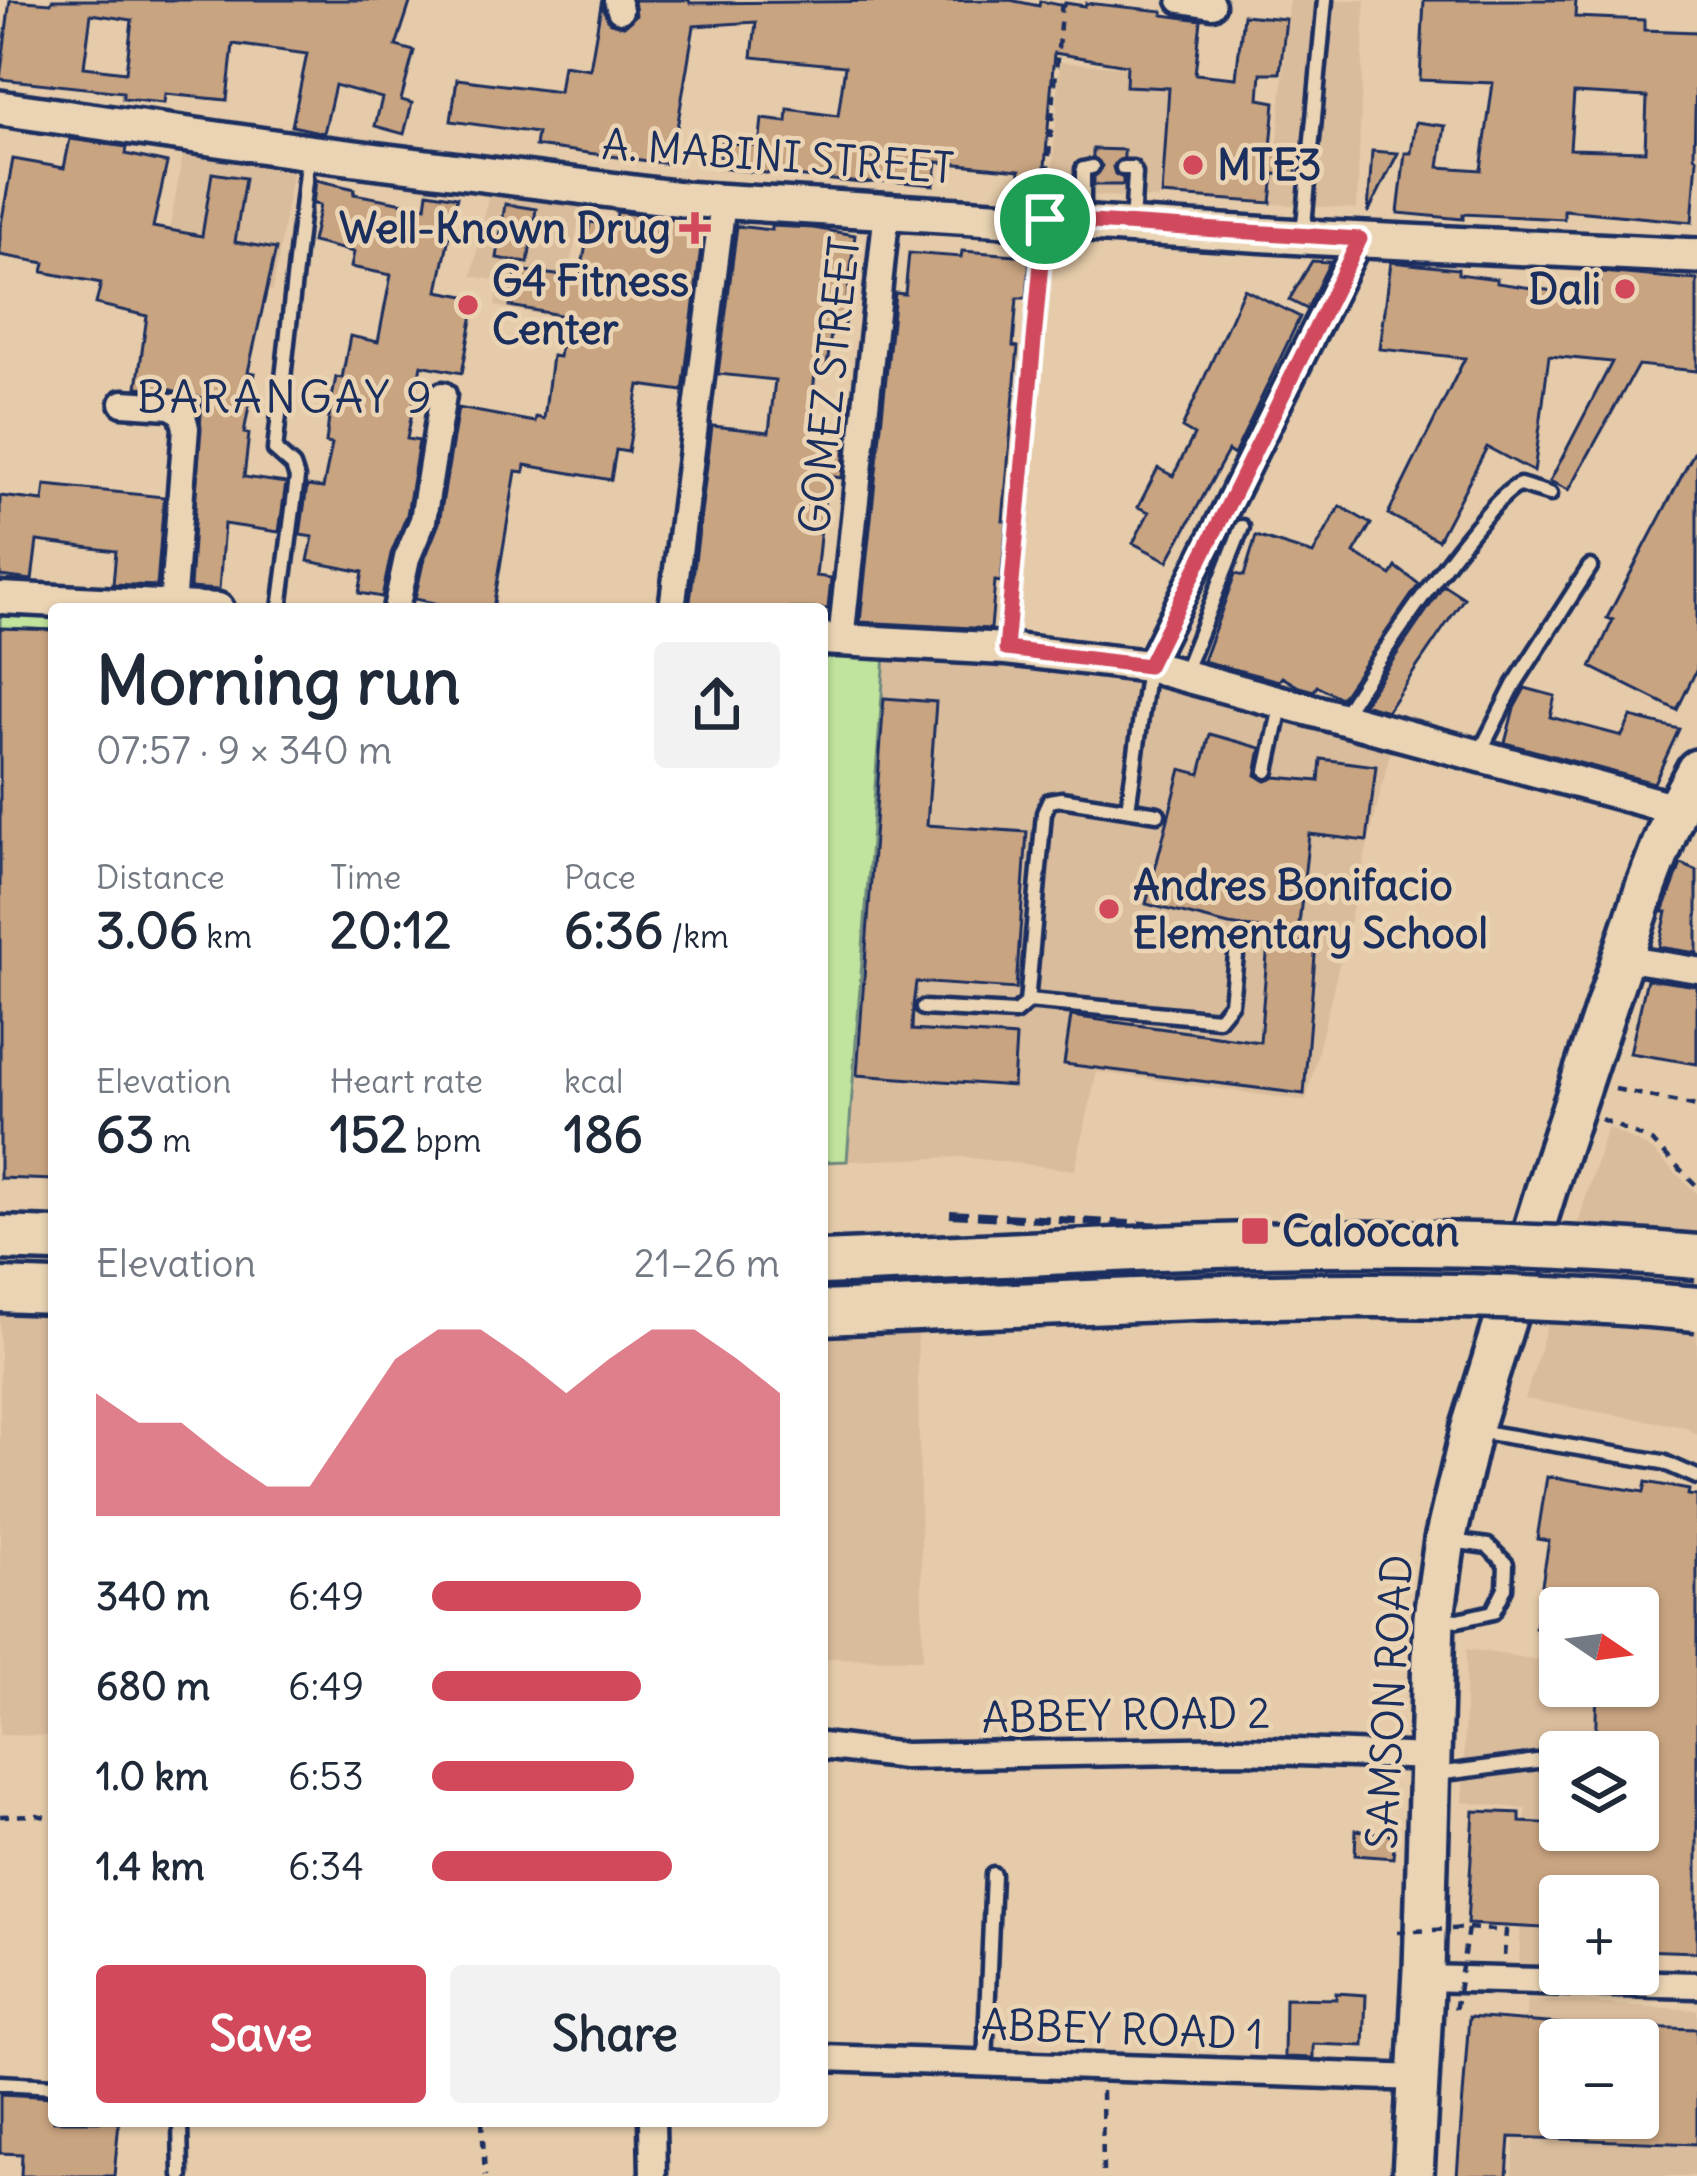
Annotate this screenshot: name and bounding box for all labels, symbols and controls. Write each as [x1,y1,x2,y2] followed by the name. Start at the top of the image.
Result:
[600,118,956,194] street label: A. MABINI STREET
[1217,139,1322,191] place label: MTE3
[1180,152,1206,178] marker: MTE3
[994,168,1096,270] pin
[1012,186,1078,252] icon: arrive
[339,202,671,254] place label: Well-Known Drug
[682,215,708,241] marker: Well-Known Drug
[788,234,870,536] street label: GOMEZ STREET
[492,255,689,355] place label: G4 Fitness Center
[1528,263,1601,315] place label: Dali
[1612,276,1638,302] marker: Dali
[455,292,481,318] marker: G4 Fitness Center
[137,369,435,425] district label: BARANGAY 9
[96,639,460,722] text: Morning run
[654,642,780,768] button: share
[96,726,392,775] text: 07:57 · 9 × 340 m
[96,856,225,898] text: Distance
[330,856,401,898] text: Time
[564,856,636,898] text: Pace
[1133,859,1488,959] place label: Andres Bonifacio Elementary School
[1096,896,1122,922] marker: Andres Bonifacio Elementary School
[96,898,199,962] text: 3.06
[330,898,451,962] text: 20:12
[564,898,663,962] text: 6:36
[199,915,252,957] text: km
[663,915,729,957] text: /km
[96,1060,231,1102] text: Elevation
[330,1060,483,1102] text: Heart rate
[564,1060,623,1102] text: kcal
[96,1102,154,1166] text: 63
[330,1102,408,1166] text: 152
[564,1102,643,1166] text: 186
[154,1119,191,1161] text: m
[408,1119,481,1161] text: bpm
[1282,1205,1459,1257] place label: Caloocan
[1239,1215,1271,1247] marker: Caloocan
[96,1239,256,1288] text: Elevation
[634,1239,780,1288] text: 21–26 m
[1355,1553,1423,1851] street label: SAMSON ROAD
[96,1572,210,1621] text: 340 m
[288,1572,364,1621] text: 6:49
[1539,1587,1659,1707] north arrow
[1539,1587,1659,2139] map controls
[96,1662,210,1711] text: 680 m
[288,1662,364,1711] text: 6:49
[981,1686,1271,1744] street label: ABBEY ROAD 2
[1539,1731,1659,1851] button: layers
[96,1752,209,1801] text: 1.0 km
[288,1752,364,1801] text: 6:53
[96,1842,205,1891] text: 1.4 km
[288,1842,364,1891] text: 6:34
[1539,1875,1659,1995] button: +
[96,1965,426,2103] button: Save
[450,1965,780,2103] button: Share
[980,1998,1264,2060] street label: ABBEY ROAD 1
[1539,2019,1659,2139] button: −

